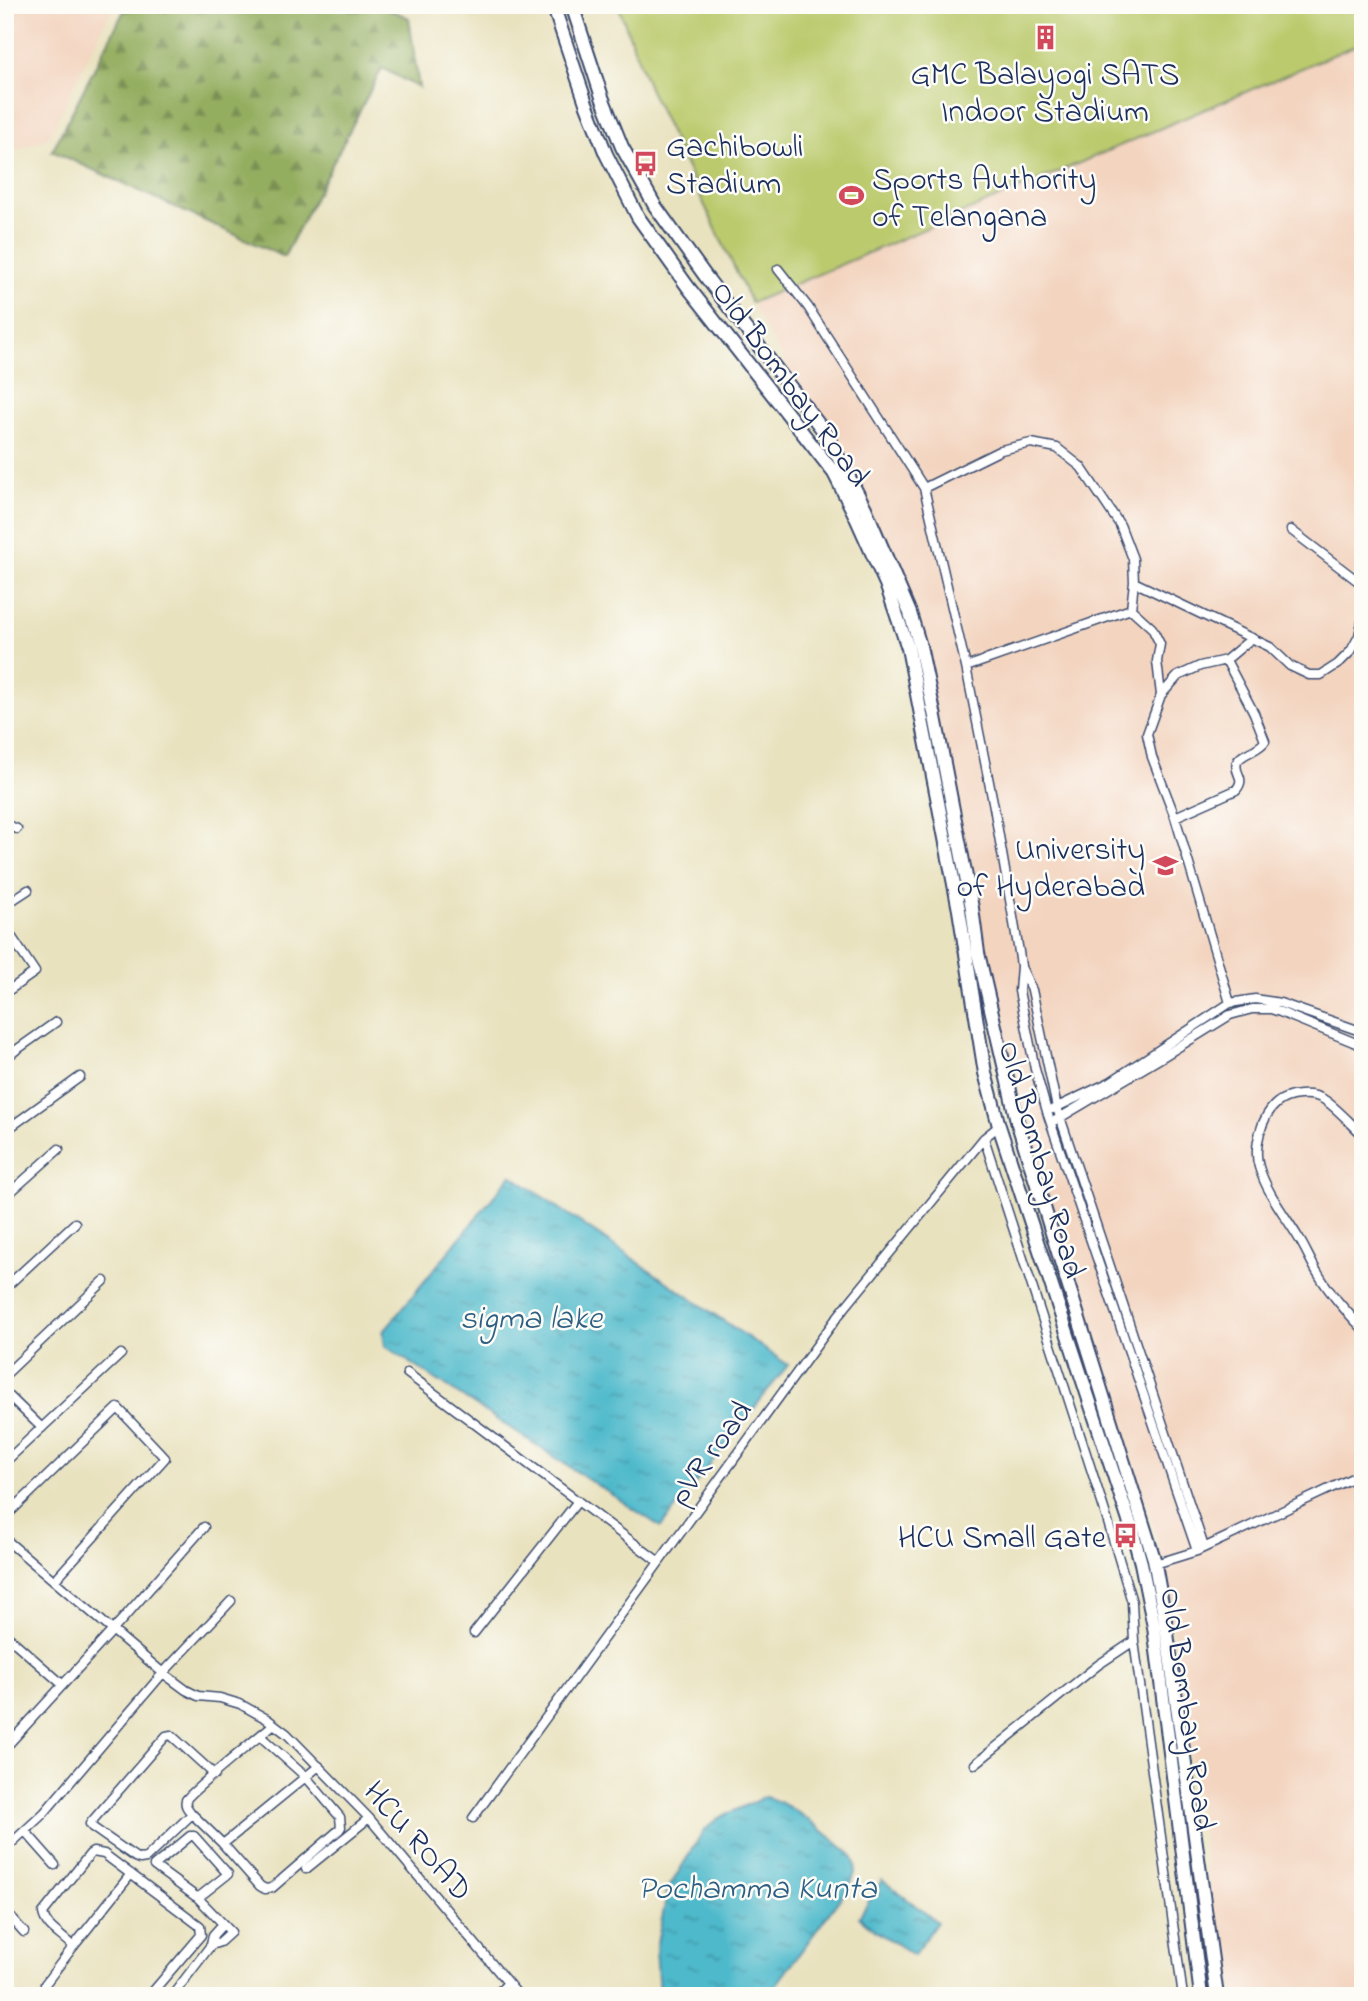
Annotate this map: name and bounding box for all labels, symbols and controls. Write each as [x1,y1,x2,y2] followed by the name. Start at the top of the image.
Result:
[1031,23,1059,51] building icon: GMC Balayogi SATS Indoor Stadium
[910,53,1180,137] place label: GMC Balayogi SATS Indoor Stadium
[666,125,804,209] place label: Gachibowli Stadium
[632,149,660,177] bus stop icon: Gachibowli Stadium
[872,158,1096,242] place label: Sports Authority of Telangana
[838,182,866,210] sports icon: Sports Authority of Telangana
[698,272,880,498] street label: Old Bombay Road
[956,828,1145,912] place label: University of Hyderabad
[1151,852,1179,880] school or university icon: University of Hyderabad
[983,1036,1096,1284] street label: Old Bombay Road
[460,1296,603,1345] water label: sigma lake
[658,1392,766,1516] street label: pVR road
[898,1516,1107,1563] place label: HCU Small Gate
[1112,1522,1140,1550] bus stop icon: HCU Small Gate
[1145,1585,1226,1834] street label: Old Bombay Road
[351,1772,482,1913] street label: HCU ROAD
[637,1866,878,1914] water label: Pochamma Kunta

